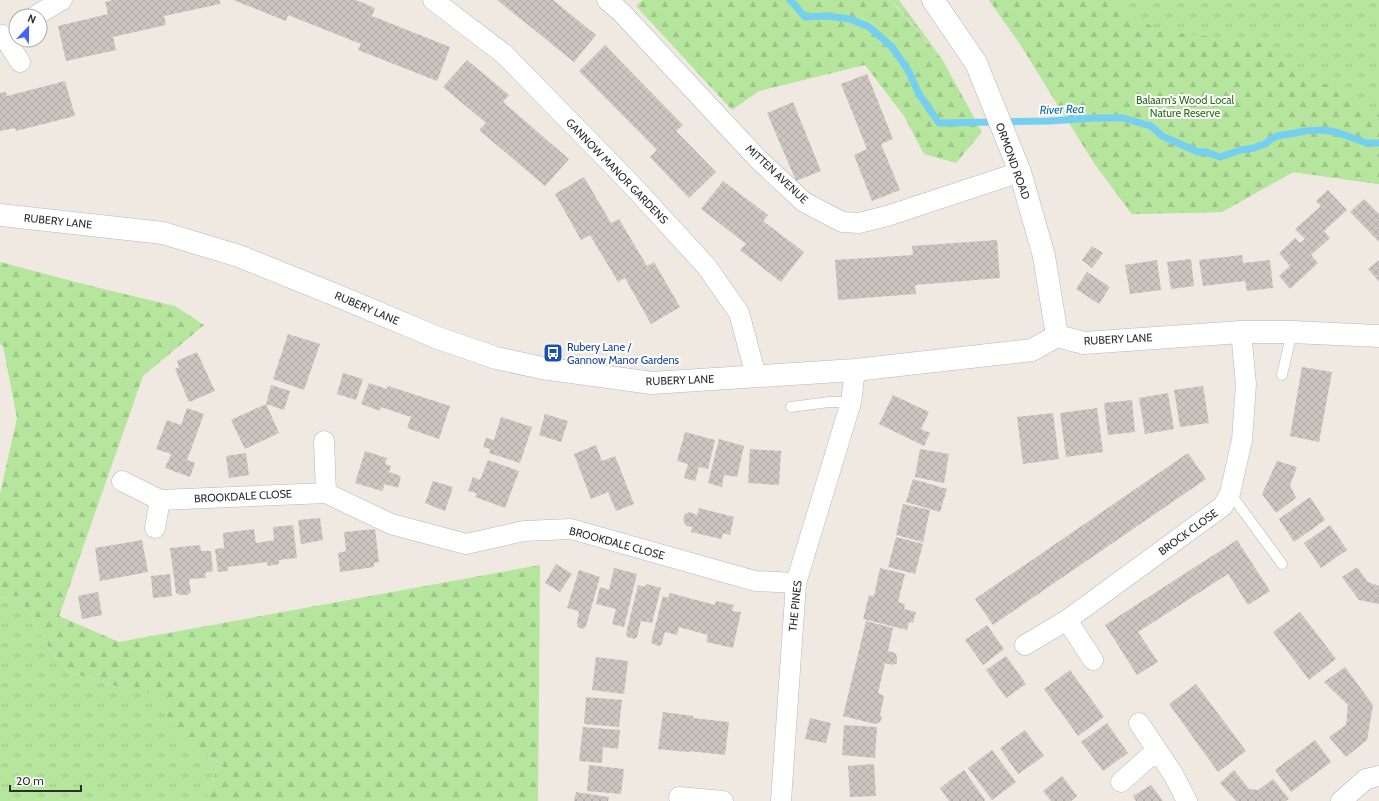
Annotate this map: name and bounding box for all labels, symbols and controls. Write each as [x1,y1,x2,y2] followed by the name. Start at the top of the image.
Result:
[8,8,48,48] north arrow
[26,11,38,27] text: N
[1136,93,1235,120] park label: Balaam's Wood Local Nature Reserve
[1039,101,1085,117] water label: River Rea
[563,115,671,227] street label: GANNOW MANOR GARDENS
[993,121,1033,201] street label: ORMOND ROAD
[743,141,811,207] street label: MITTEN AVENUE
[23,210,93,232] street label: RUBERY LANE
[333,288,401,328] street label: RUBERY LANE
[1083,330,1153,348] street label: RUBERY LANE
[567,340,680,367] place label: Rubery Lane / Gannow Manor Gardens
[542,342,564,364] bus stop icon: Rubery Lane / Gannow Manor Gardens
[645,372,715,388] street label: RUBERY LANE
[194,486,292,506] street label: BROOKDALE CLOSE
[1156,506,1220,558] street label: BROCK CLOSE
[568,524,666,562] street label: BROOKDALE CLOSE
[785,579,805,632] street label: THE PINES
[10,767,81,793] scale bar
[16,773,44,788] text: 20 m

